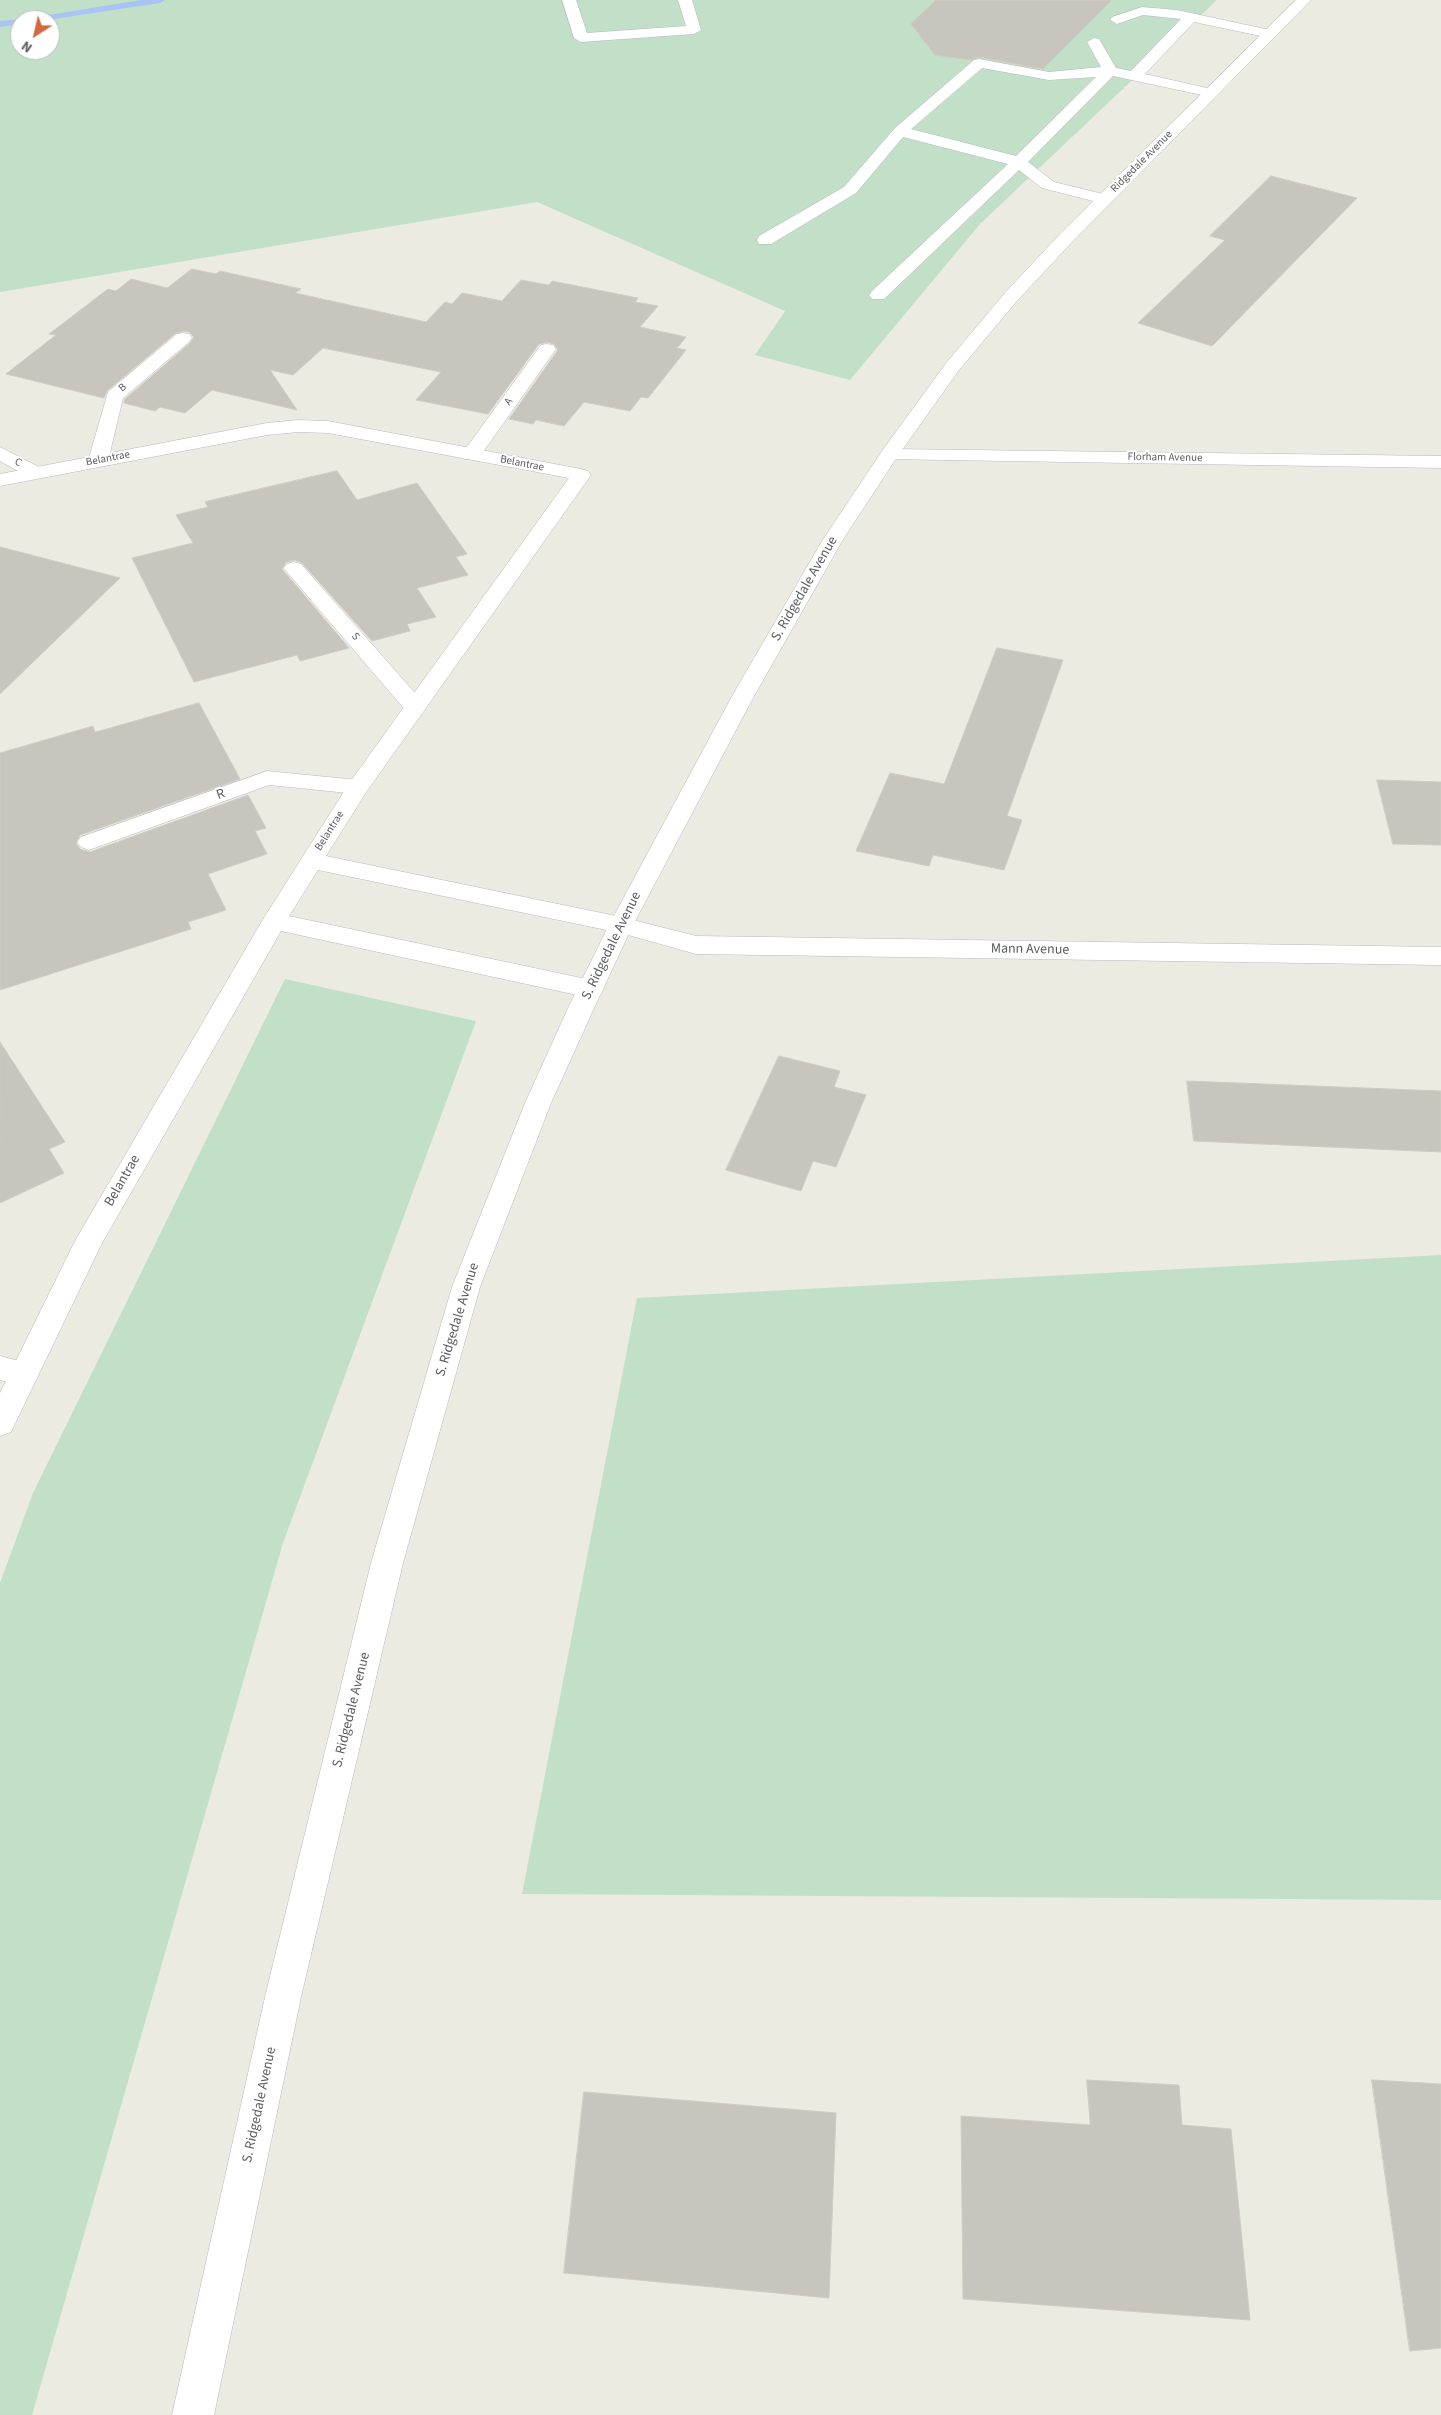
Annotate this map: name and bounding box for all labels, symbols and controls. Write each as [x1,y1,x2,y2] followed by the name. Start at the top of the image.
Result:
[10,10,60,60] north arrow
[17,36,37,57] text: N
[1108,128,1176,196] street label: Ridgedale Avenue
[116,381,130,395] street label: B
[502,396,516,408] street label: A
[85,448,131,470] street label: Belantrae
[1128,451,1202,465] street label: Florham Avenue
[499,453,545,475] street label: Belantrae
[12,456,24,470] street label: C
[768,534,842,644] street label: S. Ridgedale Avenue
[348,630,362,644] street label: S
[214,786,228,804] street label: R
[313,809,347,853] street label: Belantrae
[579,889,645,1003] street label: S. Ridgedale Avenue
[991,941,1069,959] street label: Mann Avenue
[102,1152,144,1210] street label: Belantrae
[433,1261,483,1379] street label: S. Ridgedale Avenue
[330,1651,374,1769] street label: S. Ridgedale Avenue
[240,2046,280,2164] street label: S. Ridgedale Avenue

